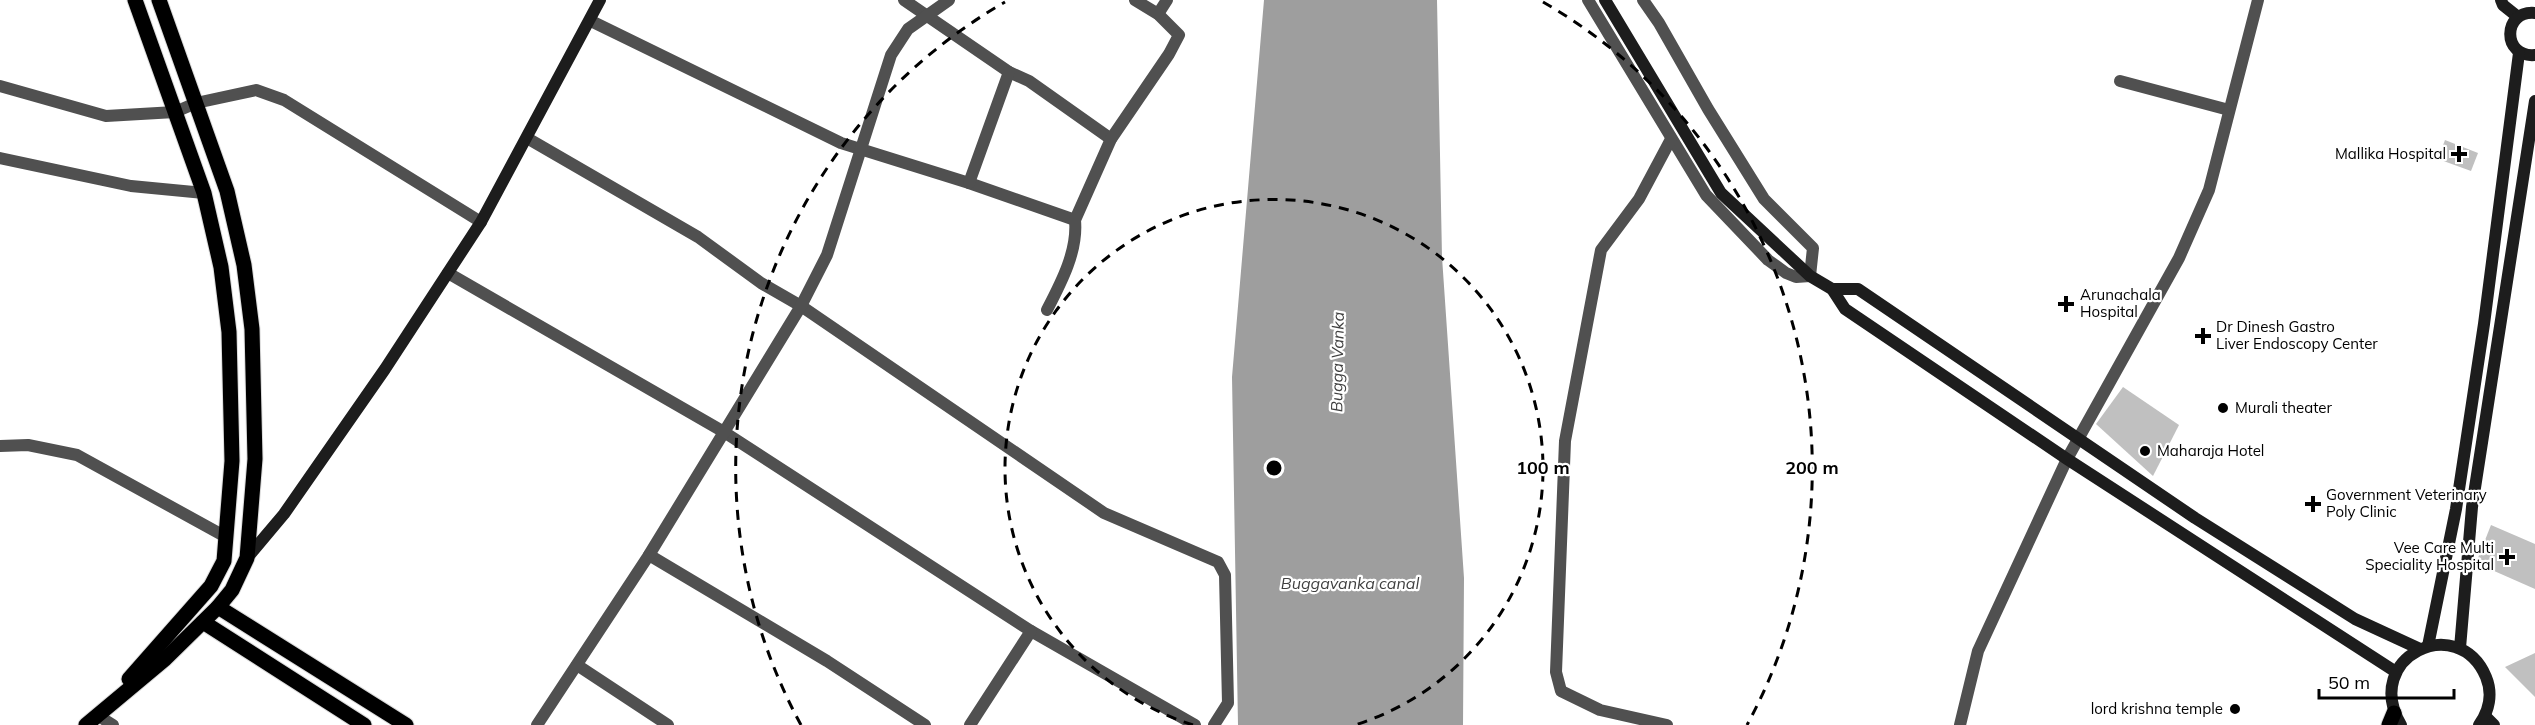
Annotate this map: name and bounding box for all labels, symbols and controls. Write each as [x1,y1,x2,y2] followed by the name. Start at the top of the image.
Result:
[2335,144,2446,163] place label: Mallika Hospital
[2450,145,2468,163] marker: Mallika Hospital
[2080,285,2161,321] place label: Arunachala Hospital
[2057,295,2075,313] marker: Arunachala Hospital
[1326,311,1348,412] water label: Bugga Vanka
[2216,317,2378,353] place label: Dr Dinesh Gastro Liver Endoscopy Center
[2194,327,2212,345] marker: Dr Dinesh Gastro Liver Endoscopy Center
[2235,398,2332,417] place label: Murali theater
[2216,401,2230,415] marker: Murali theater
[2157,441,2264,460] place label: Maharaja Hotel
[2138,444,2152,458] marker: Maharaja Hotel
[1516,456,1570,479] text: 100 m
[1785,456,1839,479] text: 200 m
[1264,458,1284,478] centre of rings
[2326,485,2487,521] place label: Government Veterinary Poly Clinic
[2304,495,2322,513] marker: Government Veterinary Poly Clinic
[2365,538,2494,574] place label: Vee Care Multi Speciality Hospital
[2498,548,2516,566] marker: Vee Care Multi Speciality Hospital
[1281,573,1419,593] water label: Buggavanka canal
[2319,662,2454,700] scale bar
[2328,671,2370,694] text: 50 m
[2091,699,2223,718] place label: lord krishna temple
[2228,702,2242,716] marker: lord krishna temple

